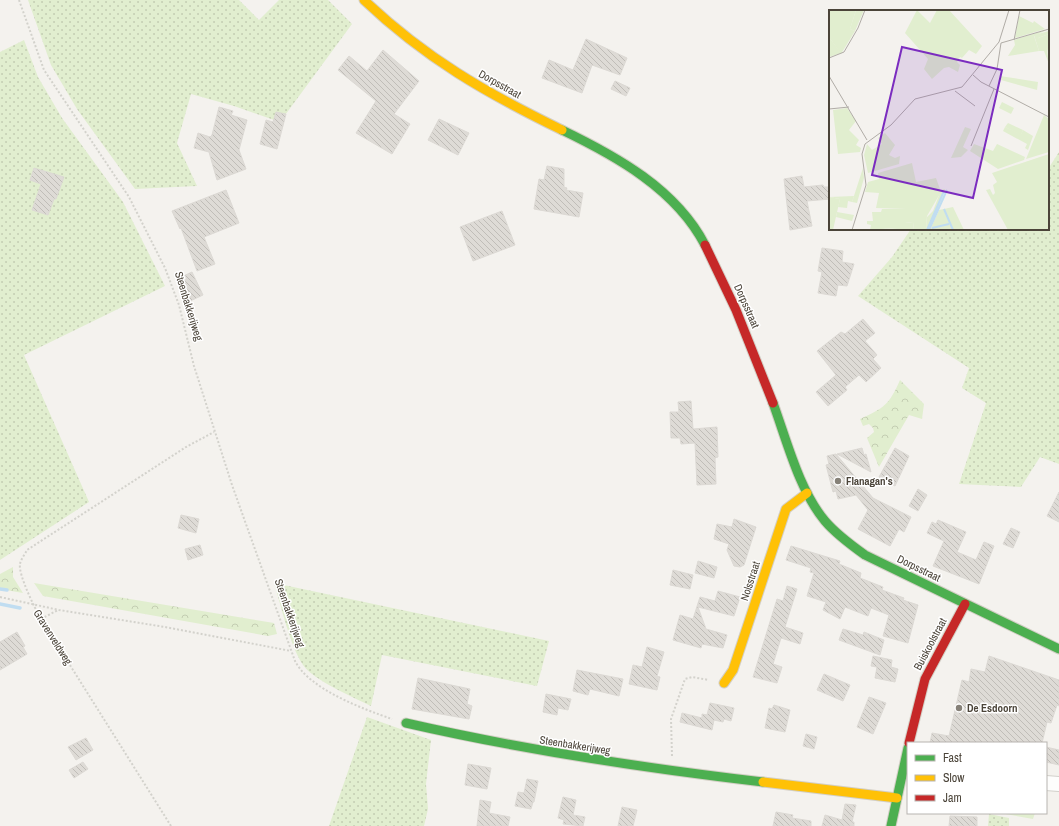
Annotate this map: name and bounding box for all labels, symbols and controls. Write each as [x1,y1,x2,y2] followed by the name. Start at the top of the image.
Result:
[829,10,1049,230] inset map
[476,67,524,102] street label: Dorpsstraat
[172,270,206,342] street label: Steenbakkerijweg
[731,282,763,331] street label: Dorpsstraat
[846,474,893,488] place label: Flanagan's
[833,476,843,486] marker: Flanagan's
[895,551,943,585] street label: Dorpsstraat
[737,559,763,602] street label: Nolsstraat
[272,577,308,649] street label: Steenbakkerijweg
[30,607,76,667] street label: Gravenveldweg
[910,615,950,673] street label: Buiskoolstraat
[967,701,1018,715] place label: De Esdoorn
[954,703,964,713] marker: De Esdoorn
[538,732,612,758] street label: Steenbakkerijweg
[907,742,1047,814] legend
[943,750,962,766] text: Fast
[943,770,965,786] text: Slow
[943,790,962,806] text: Jam

